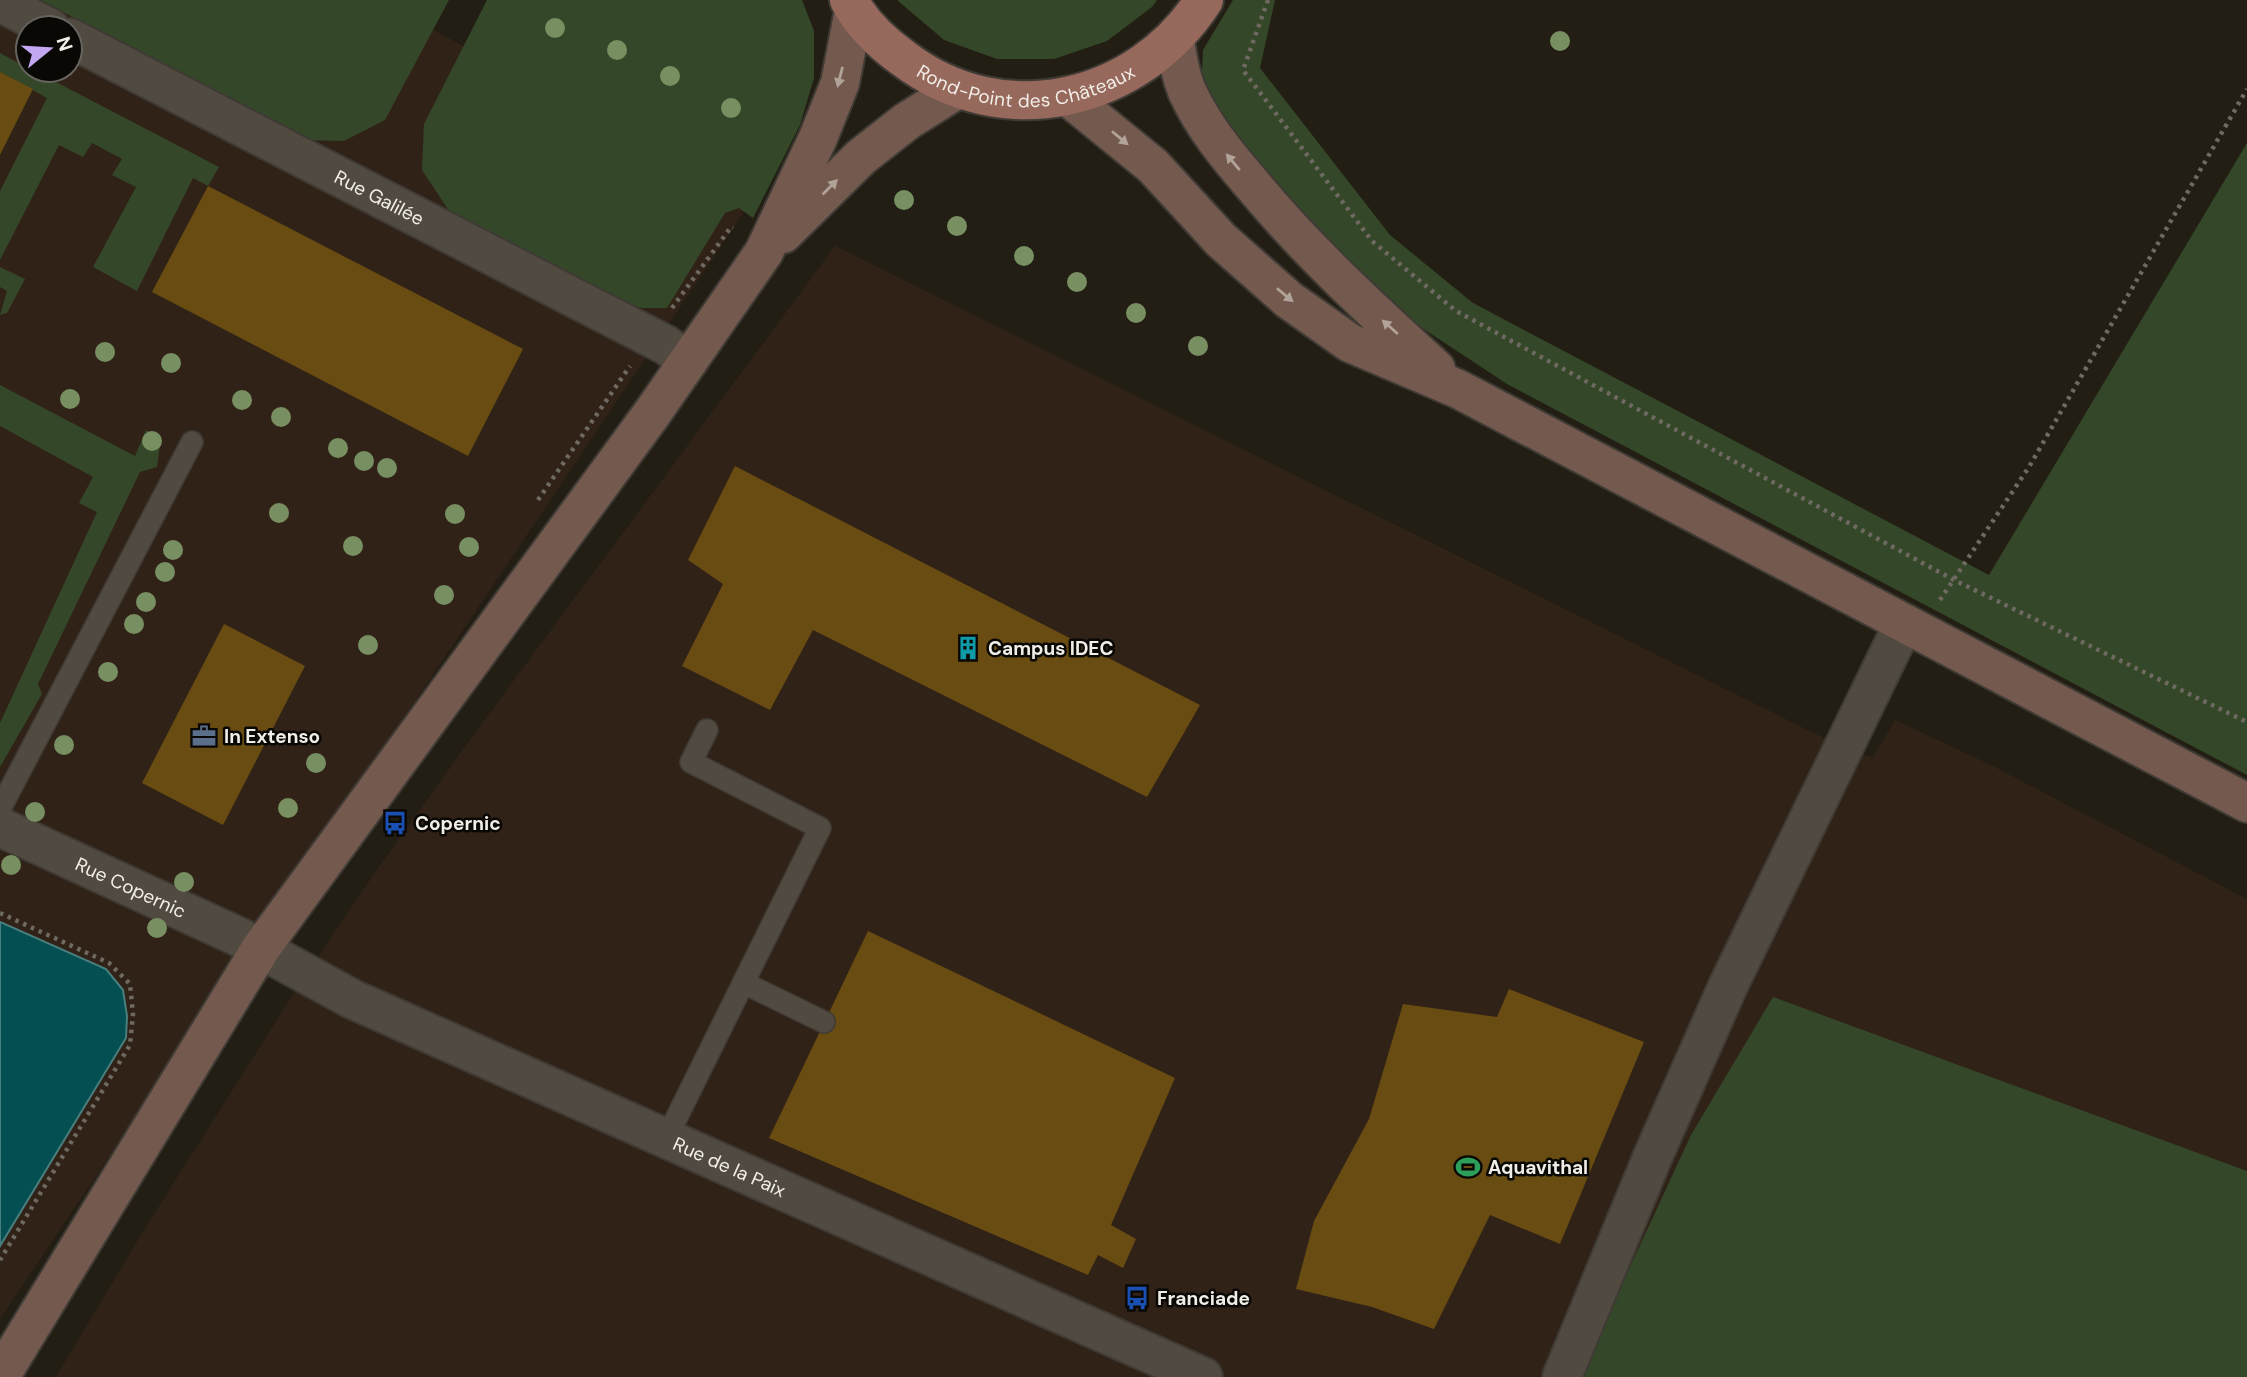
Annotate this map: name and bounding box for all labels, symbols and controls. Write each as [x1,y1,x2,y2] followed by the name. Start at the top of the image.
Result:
[14,14,84,84] north arrow
[51,33,79,54] text: N
[914,54,1140,76] street label: Rond-Point des Châteaux
[912,58,1140,113] text: Rond-Point des Châteaux
[834,66,845,88] one-way arrow
[1111,131,1129,146] one-way arrow
[1225,153,1241,171] one-way arrow
[330,164,428,231] street label: Rue Galilée
[822,179,838,196] one-way arrow
[1276,287,1293,302] one-way arrow
[1382,319,1399,335] one-way arrow
[954,634,982,662] building icon: Campus IDEC
[988,636,1113,661] place label: Campus IDEC
[190,722,218,750] office icon: In Extenso
[224,724,320,749] place label: In Extenso
[381,809,409,837] bus stop icon: Copernic
[415,811,501,836] place label: Copernic
[72,851,190,923] street label: Rue Copernic
[669,1131,790,1203] street label: Rue de la Paix
[1454,1153,1482,1181] sports icon: Aquavithal
[1488,1155,1588,1180] place label: Aquavithal
[1123,1284,1151,1312] bus stop icon: Franciade
[1157,1286,1250,1311] place label: Franciade

